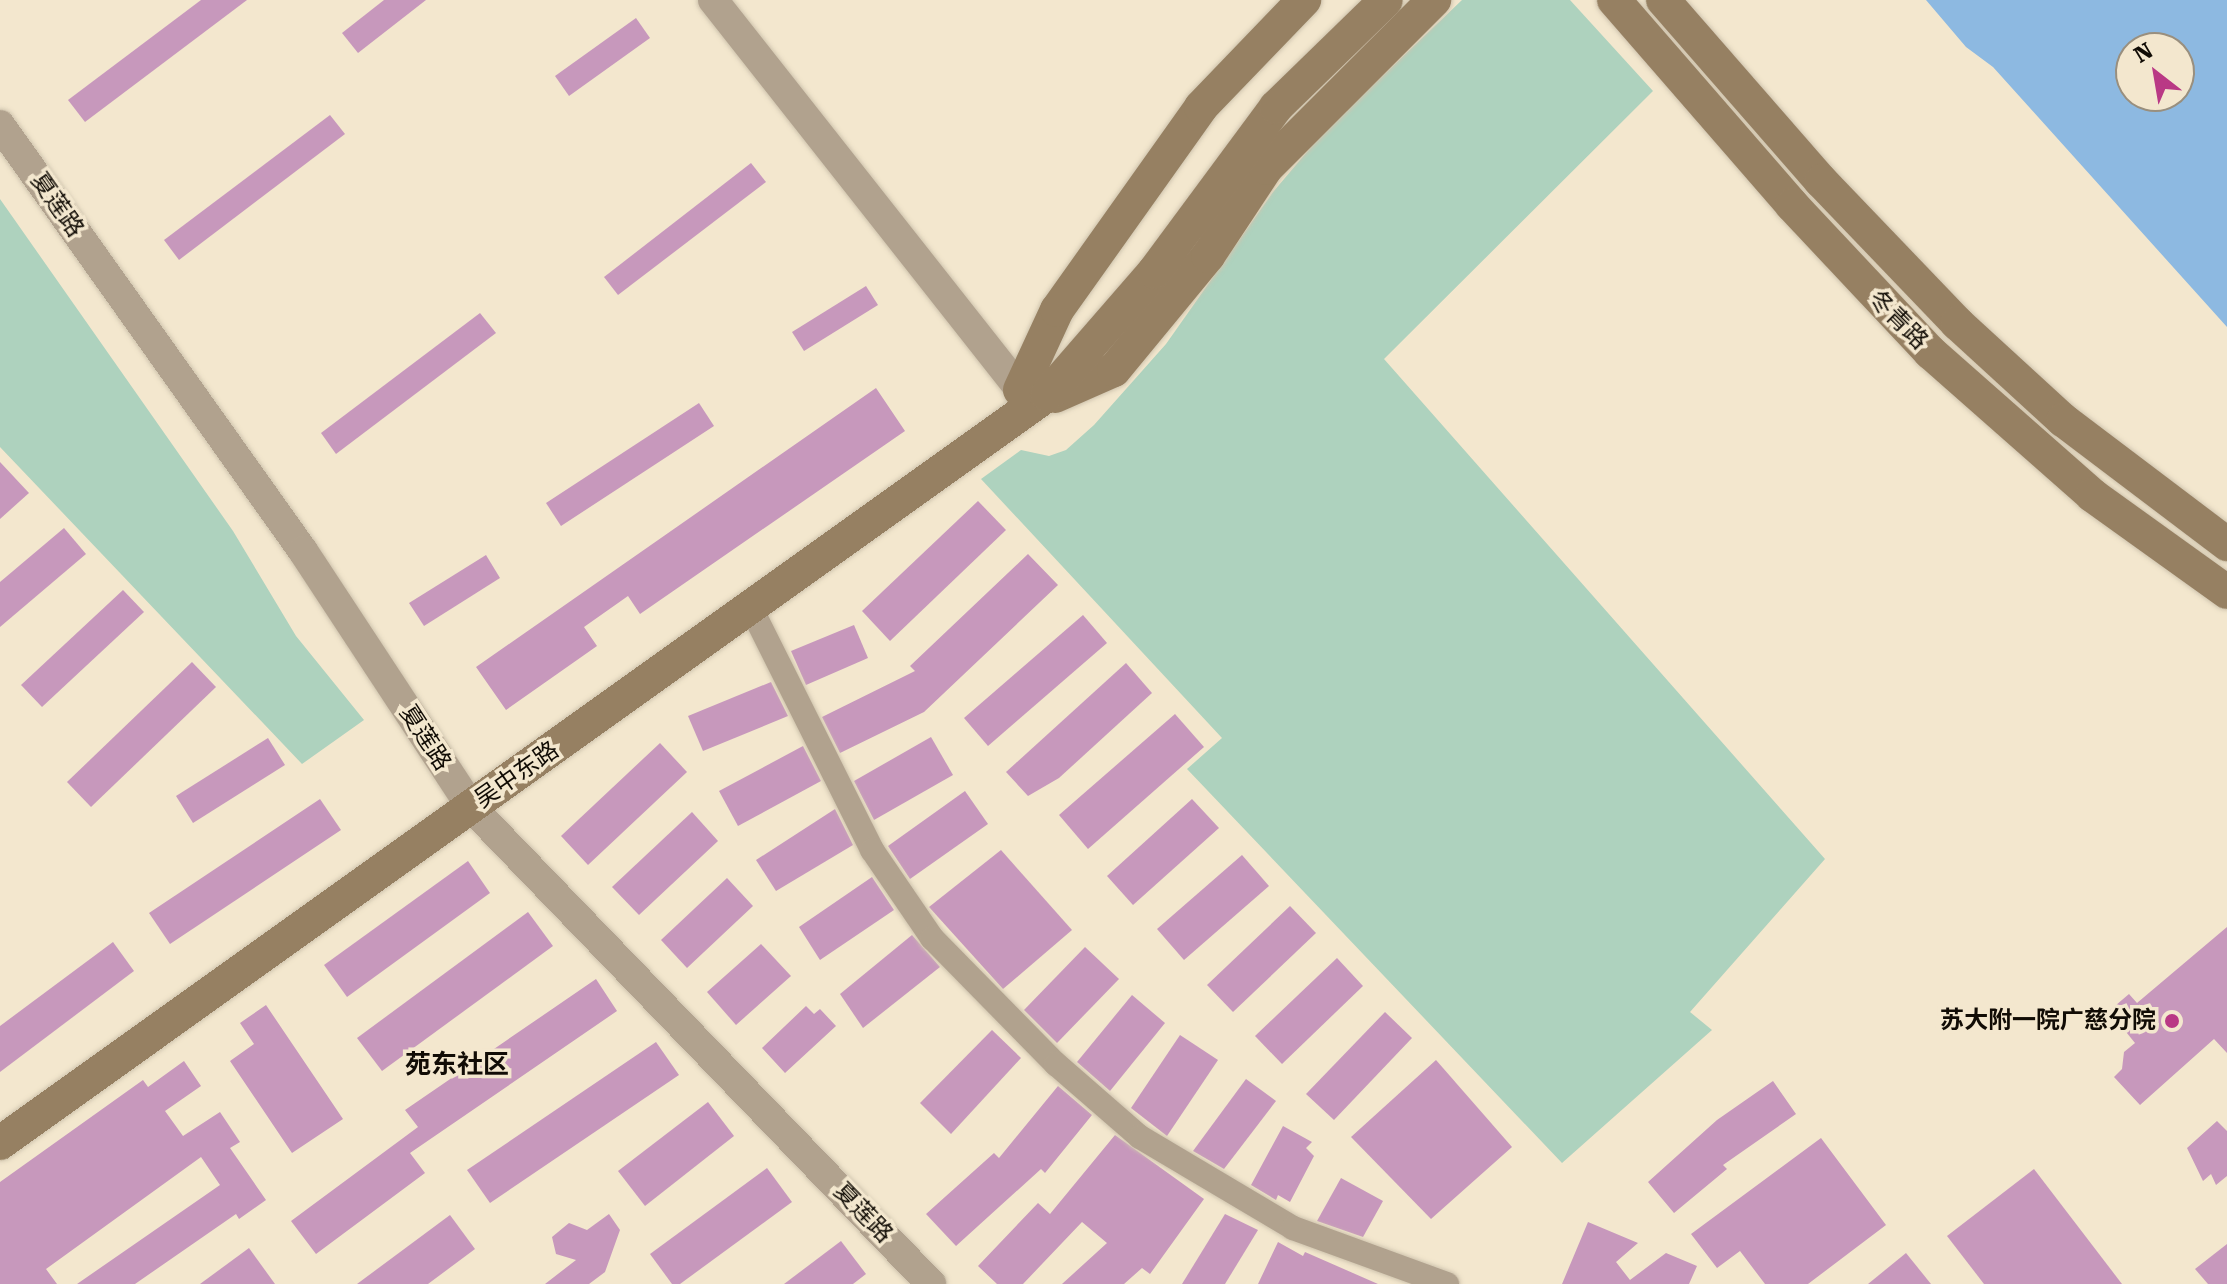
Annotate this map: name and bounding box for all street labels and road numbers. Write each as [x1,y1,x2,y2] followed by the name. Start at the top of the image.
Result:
[25,167,89,243] street label: 夏莲路
[1862,284,1934,356] street label: 冬青路
[393,700,457,776] street label: 夏莲路
[469,736,565,814] street label: 吴中东路
[828,1177,898,1249] street label: 夏莲路

